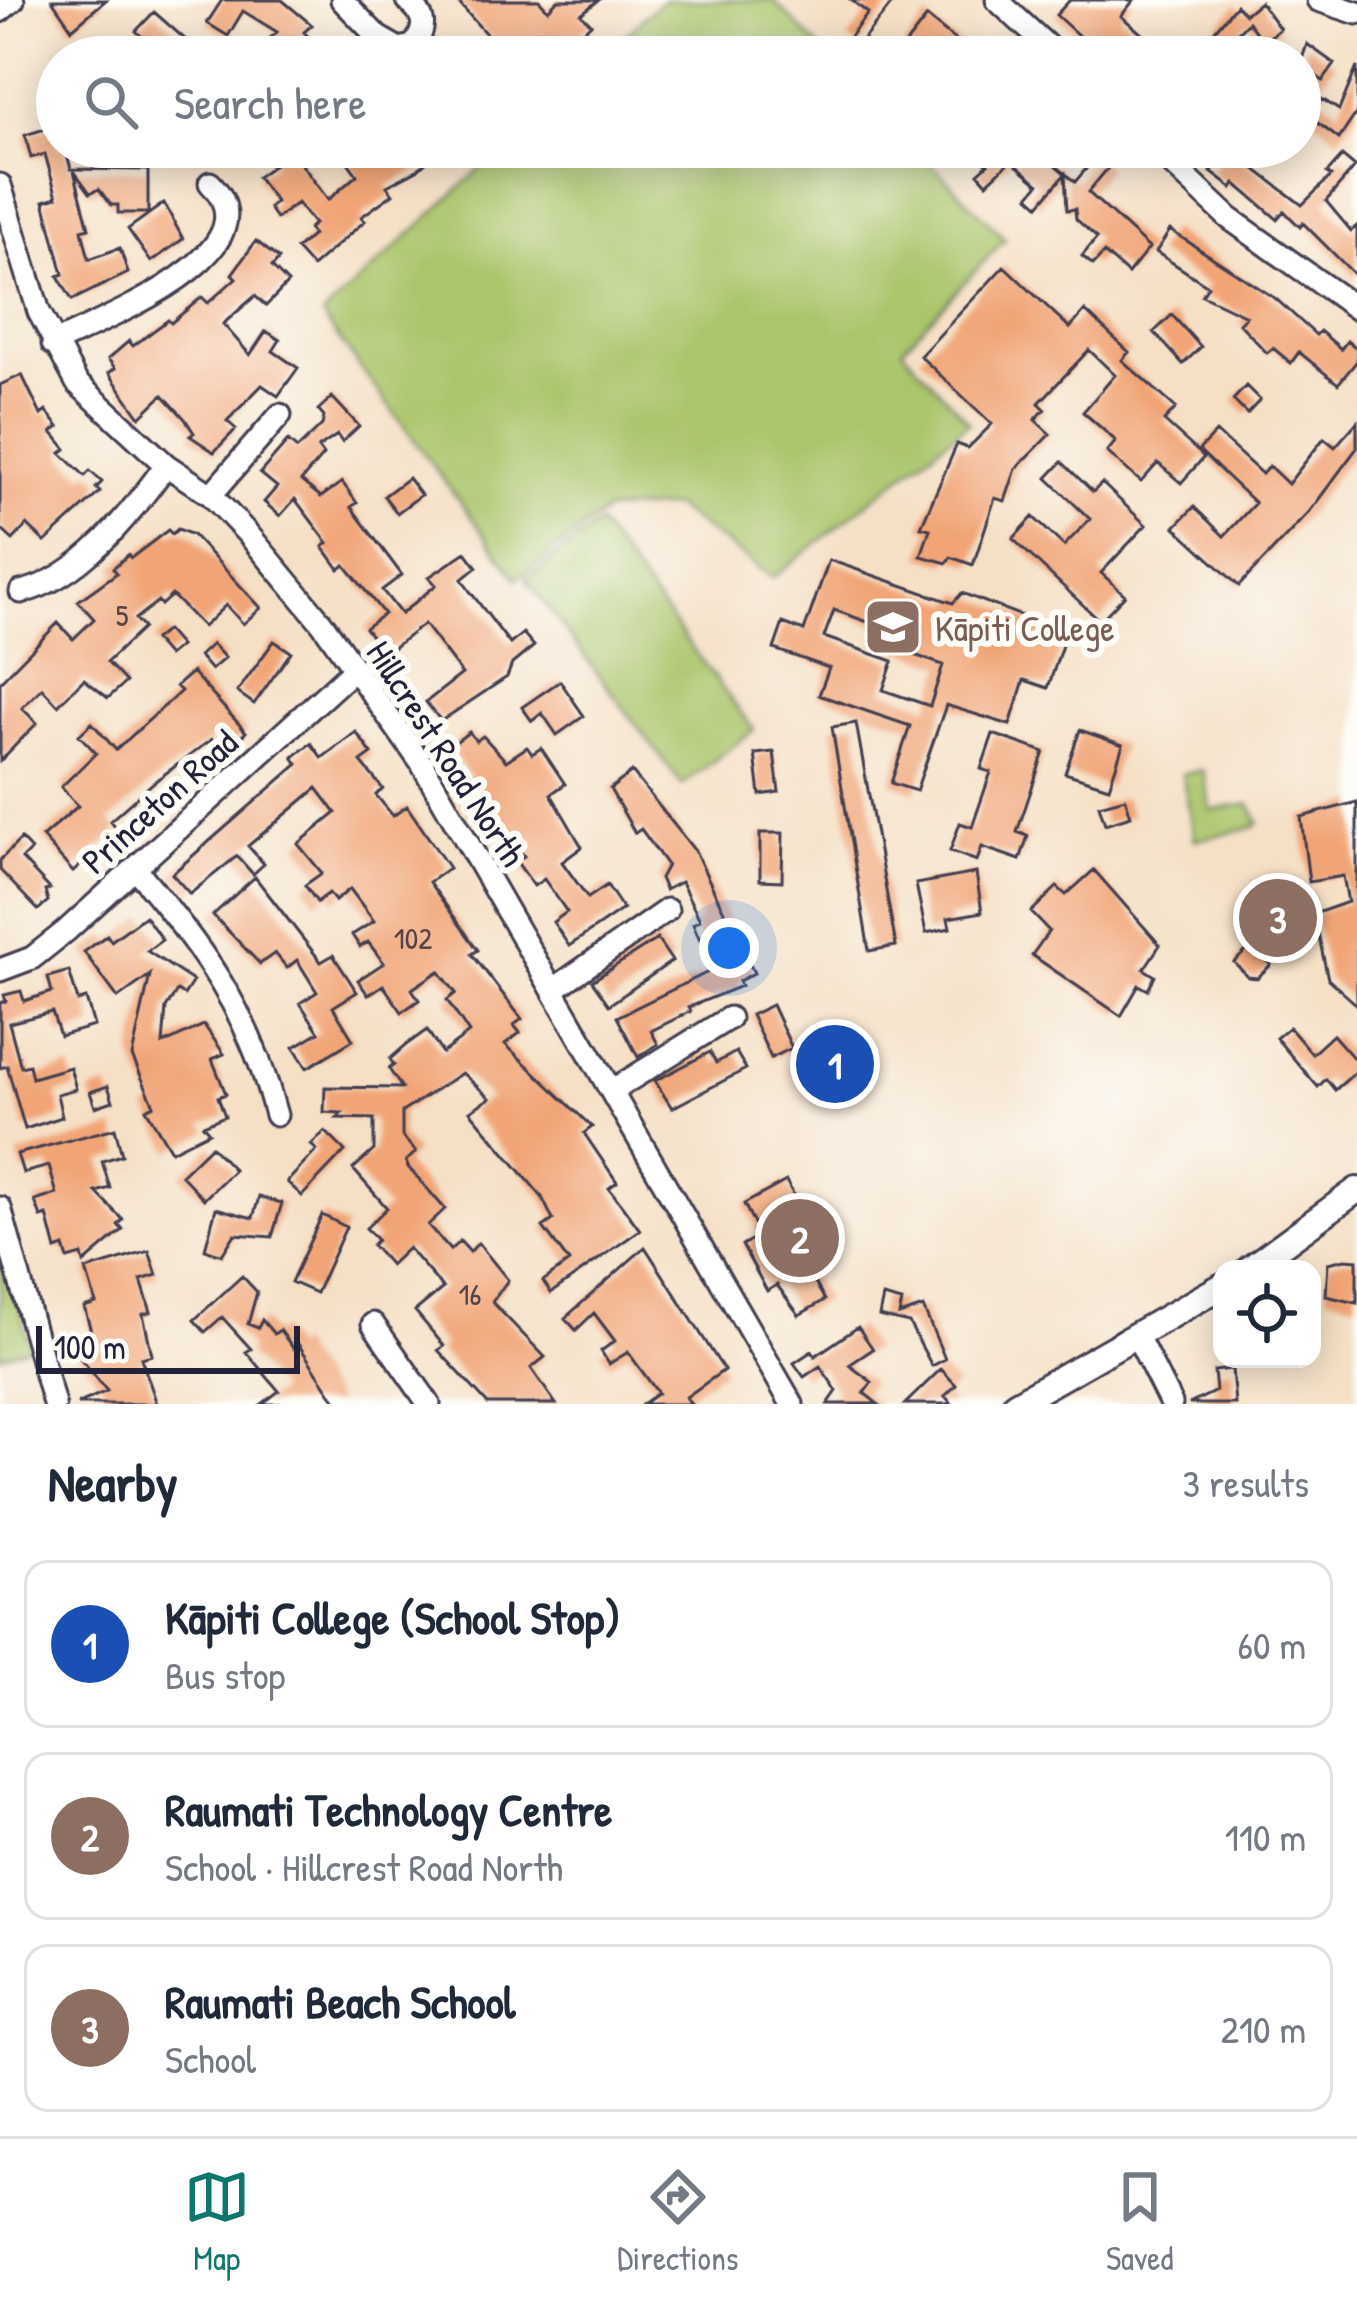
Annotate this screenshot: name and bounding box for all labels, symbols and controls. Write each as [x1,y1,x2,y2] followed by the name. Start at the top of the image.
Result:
[36,36,1321,168] search box
[78,69,144,135] icon: search
[174,72,366,133] text: Search here
[116,595,129,635] house number: 5
[862,596,924,658] school or university icon: Kāpiti College
[935,603,1115,652] place label: Kāpiti College
[356,631,538,875] street label: Hillcrest Road North
[70,718,248,884] street label: Princeton Road
[1239,873,1317,963] pin: 3
[394,918,432,958] house number: 102
[699,918,759,978] your location
[796,1019,874,1109] pin: 1
[761,1193,839,1283] pin: 2
[1213,1260,1321,1368] map controls
[1213,1260,1321,1368] button: locate
[459,1274,481,1314] house number: 16
[36,1320,300,1373] scale bar
[54,1325,126,1369] text: 100 m
[48,1448,178,1517] text: Nearby
[1183,1456,1309,1509] text: 3 results
[165,1587,620,1648] text: Kāpiti College (School Stop)
[83,1618,97,1671] text: 1
[1237,1618,1306,1671] text: 60 m
[165,1648,285,1701] text: Bus stop
[165,1779,612,1840] text: Raumati Technology Centre
[81,1810,99,1863] text: 2
[1225,1810,1306,1863] text: 110 m
[165,1840,563,1893] text: School · Hillcrest Road North
[165,1971,516,2032] text: Raumati Beach School
[81,2002,99,2055] text: 3
[1221,2002,1306,2055] text: 210 m
[165,2032,256,2085] text: School
[184,2164,250,2280] tab: Map
[617,2164,739,2280] tab: Directions
[1106,2164,1173,2280] tab: Saved

